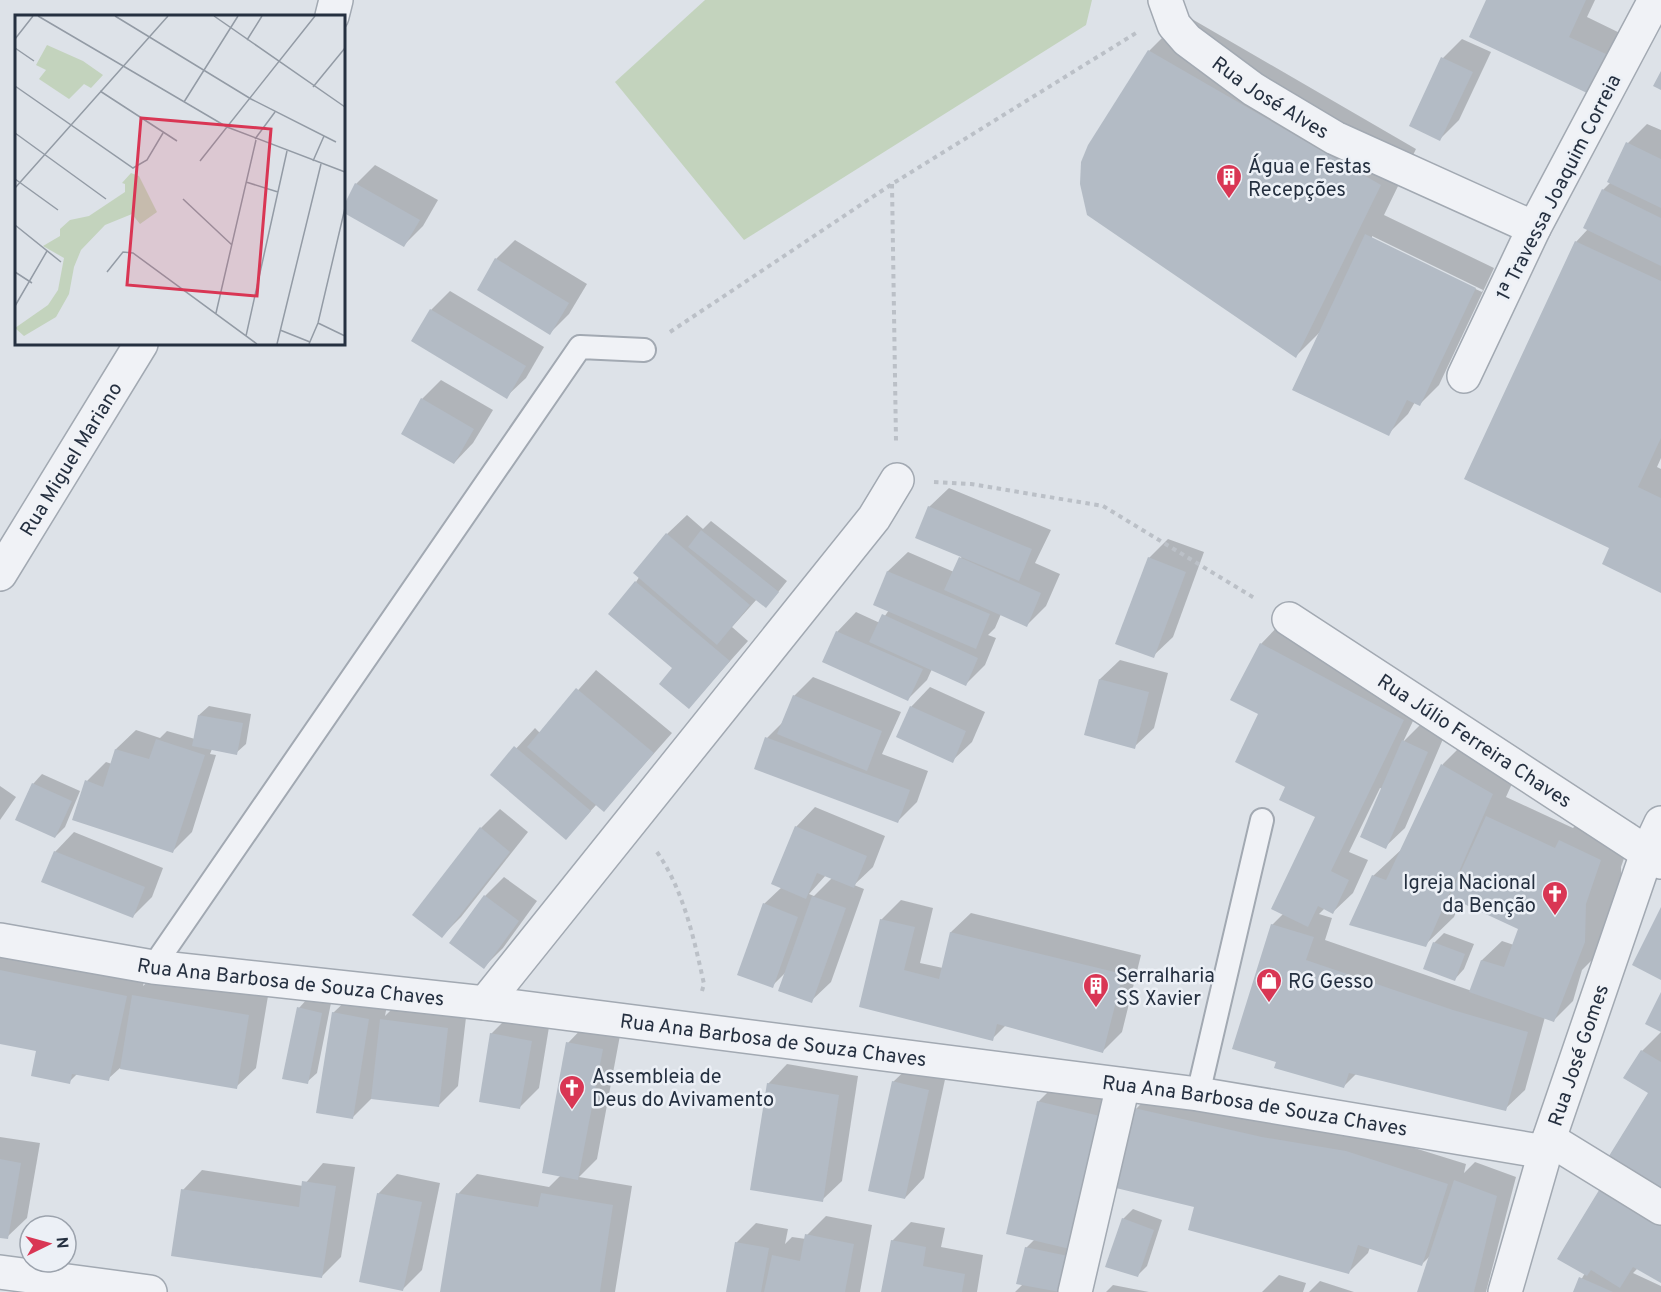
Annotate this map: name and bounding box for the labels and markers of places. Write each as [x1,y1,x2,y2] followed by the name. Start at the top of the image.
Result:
[1248,153,1371,204] place label: Água e Festas Recepções
[1214,162,1244,200] building icon: Água e Festas Recepções
[1403,871,1536,920] place label: Igreja Nacional da Benção
[1540,879,1570,917] church icon: Igreja Nacional da Benção
[1116,964,1215,1013] place label: Serralharia SS Xavier
[1254,966,1284,1004] shop icon: RG Gesso
[1288,970,1374,996] place label: RG Gesso
[1081,971,1111,1009] building icon: Serralharia SS Xavier
[592,1065,774,1114] place label: Assembleia de Deus do Avivamento
[557,1073,587,1111] church icon: Assembleia de Deus do Avivamento

